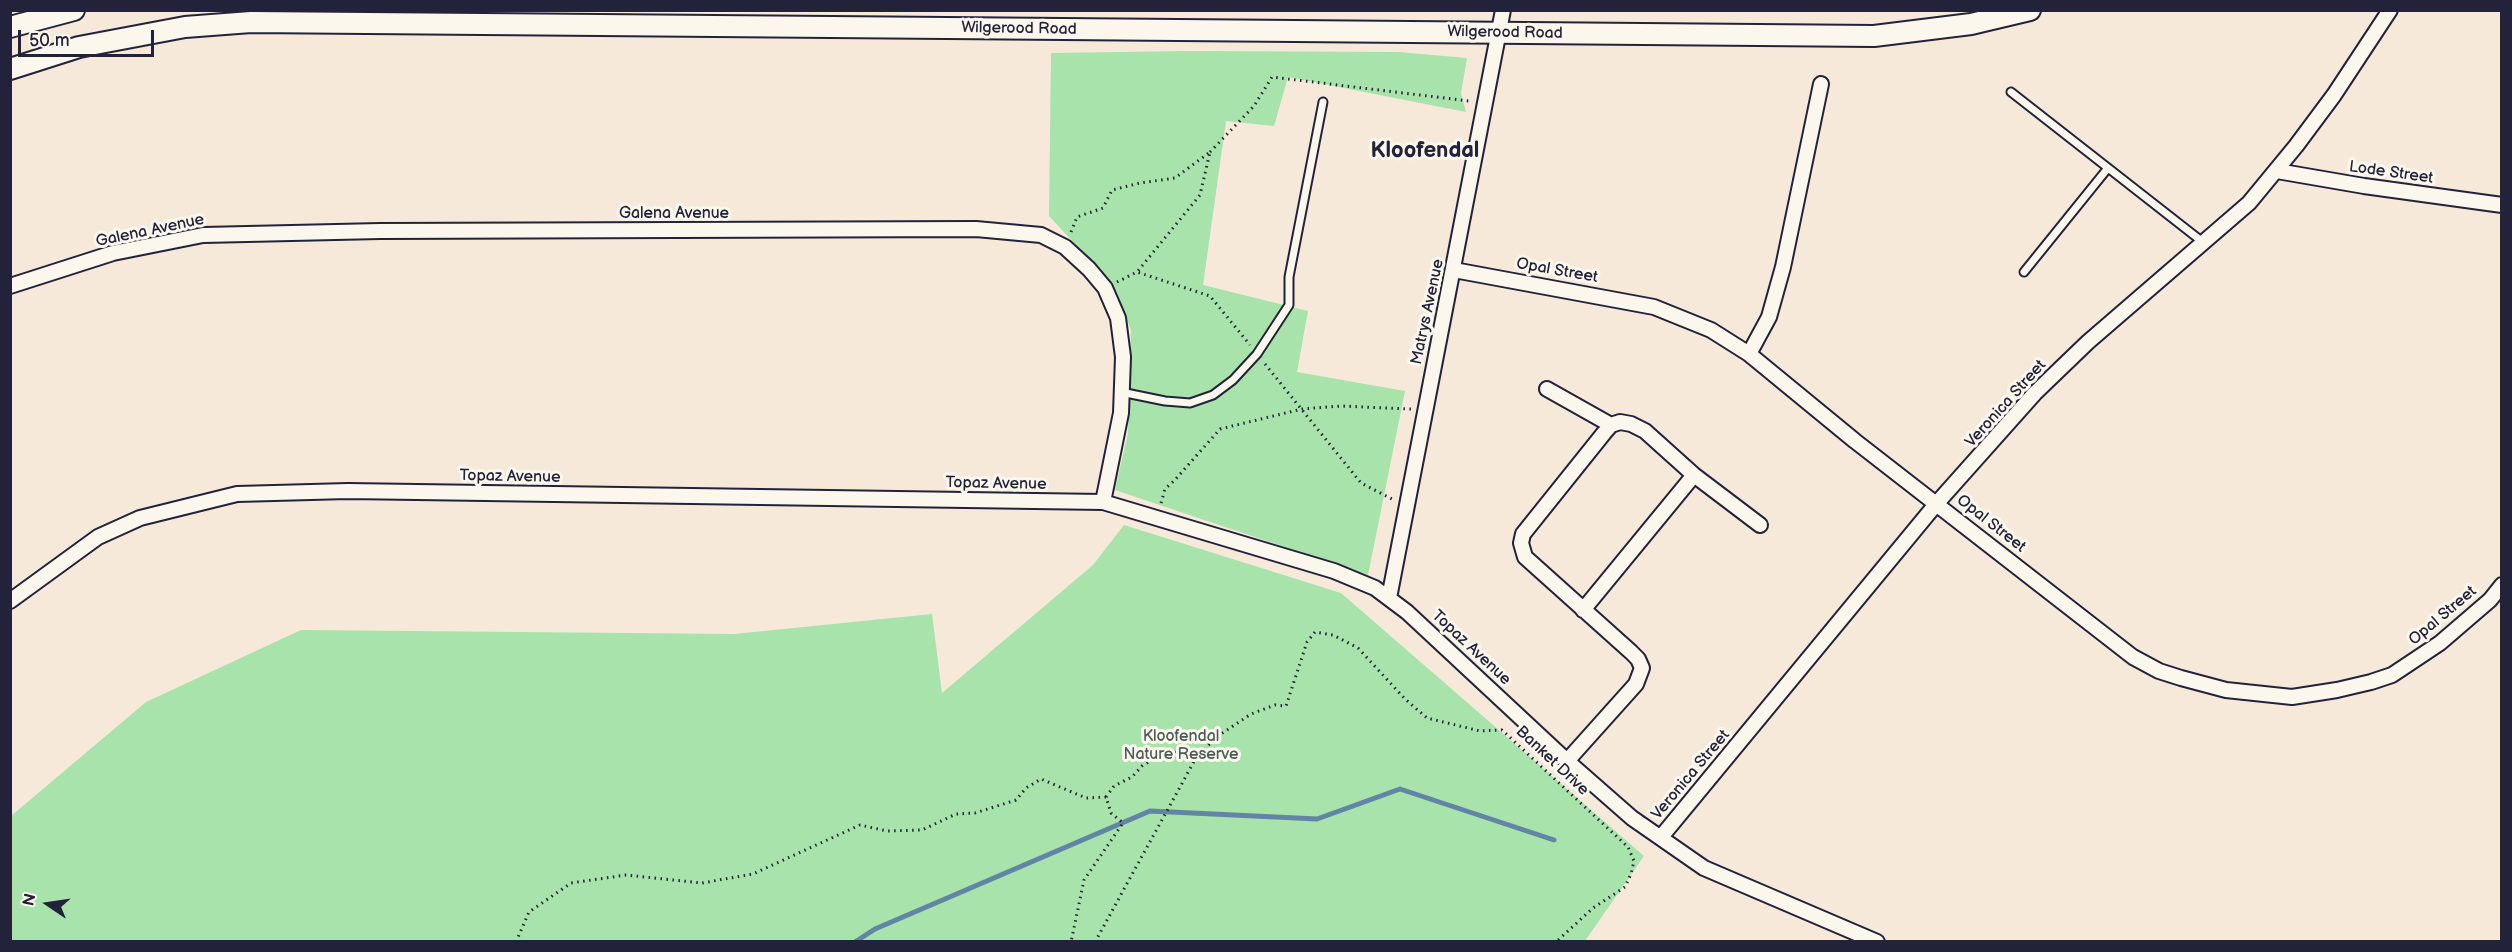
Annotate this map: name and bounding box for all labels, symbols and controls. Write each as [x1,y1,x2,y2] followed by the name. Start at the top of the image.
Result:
[21,18,158,56] scale bar
[961,18,1077,40] street label: Wilgerood Road
[1447,22,1563,44] street label: Wilgerood Road
[29,30,70,51] text: 50 m
[1371,138,1479,164] district label: Kloofendal
[2348,158,2434,188] street label: Lode Street
[619,204,729,224] street label: Galena Avenue
[94,210,206,252] street label: Galena Avenue
[1515,254,1599,288] street label: Opal Street
[1407,257,1449,367] street label: Matrys Avenue
[1962,356,2050,452] street label: Veronica Street
[459,467,561,487] street label: Topaz Avenue
[945,474,1047,494] street label: Topaz Avenue
[1953,491,2029,557] street label: Opal Street
[2405,582,2481,650] street label: Opal Street
[1428,607,1514,689] street label: Topaz Avenue
[1511,722,1593,800] street label: Banket Drive
[1648,726,1734,824] street label: Veronica Street
[1123,727,1239,765] park label: Kloofendal Nature Reserve
[18,874,78,934] north arrow
[19,892,41,908] text: N

